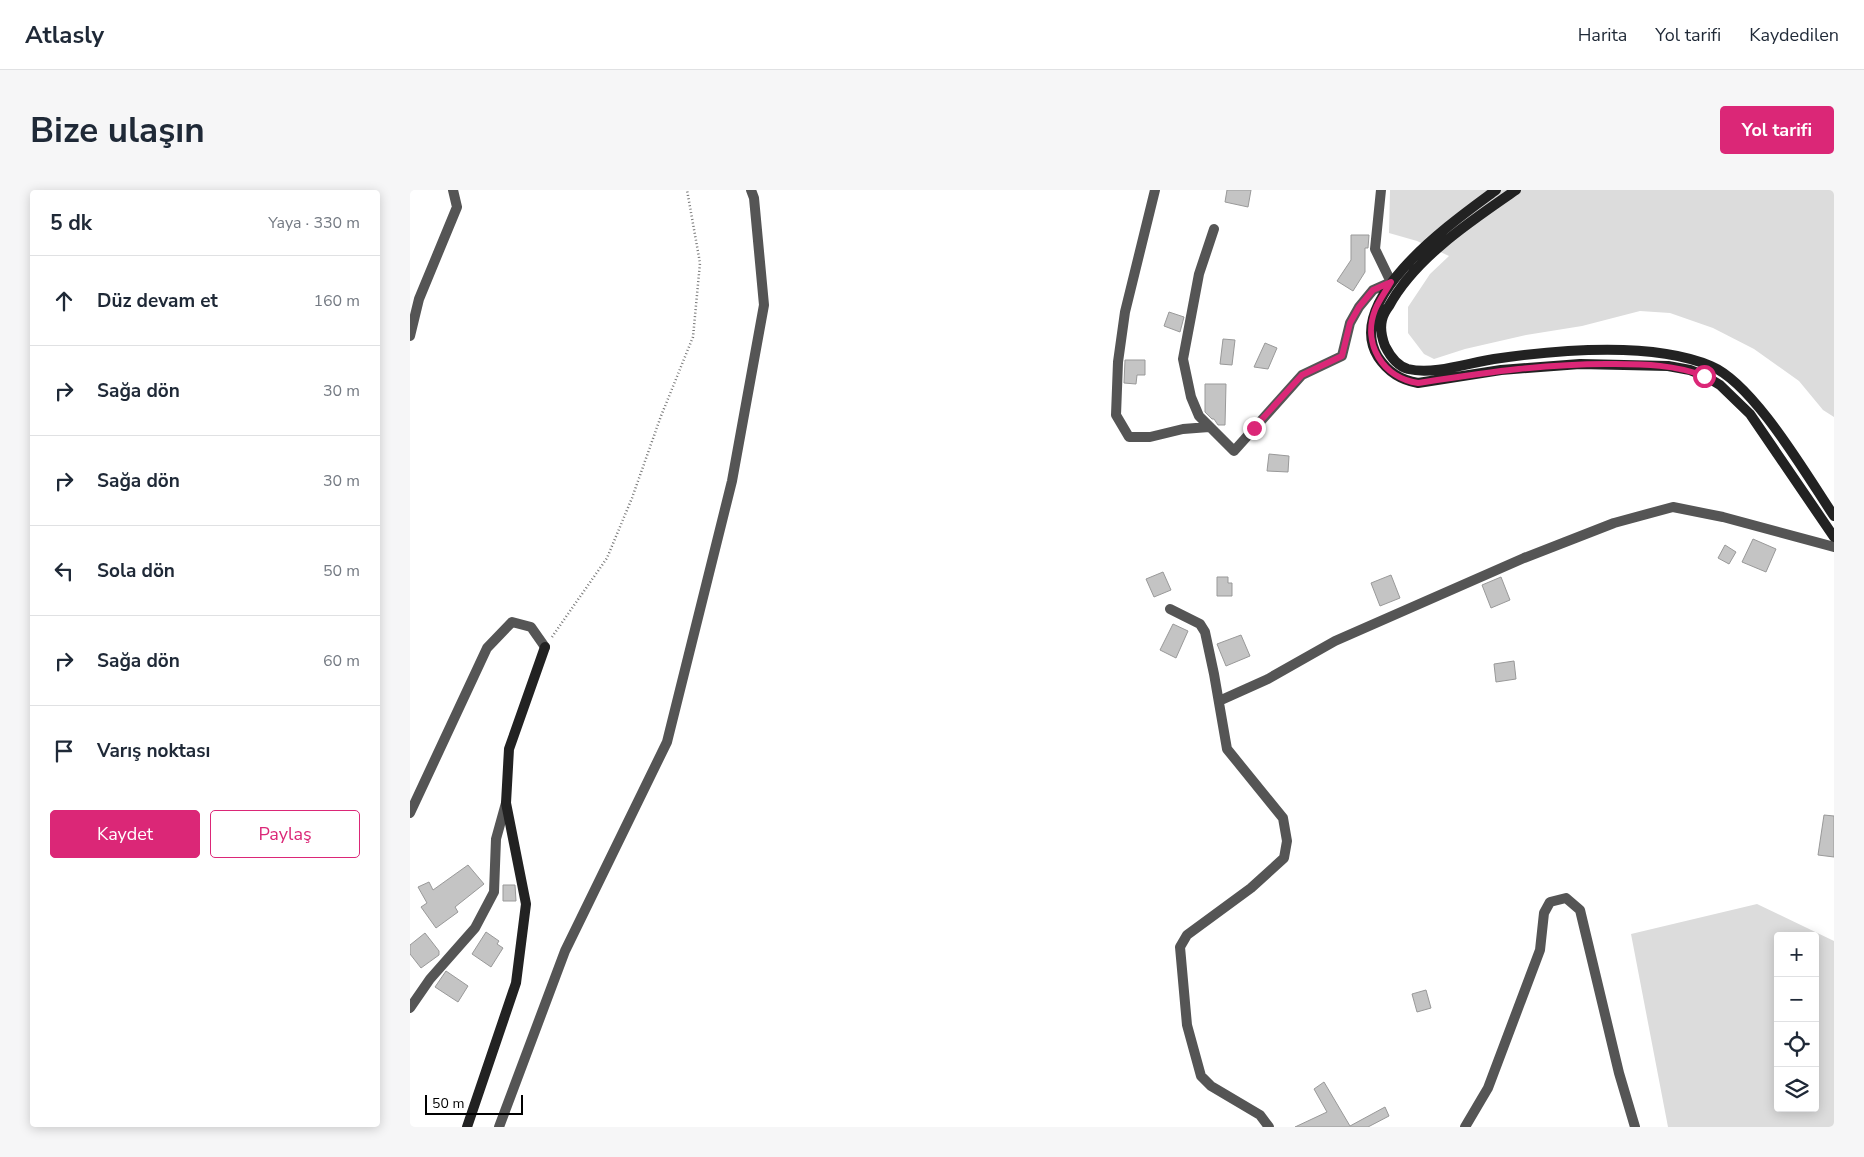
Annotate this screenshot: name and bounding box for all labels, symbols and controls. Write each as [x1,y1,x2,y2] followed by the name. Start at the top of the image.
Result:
[25,19,104,51] text: Atlasly
[1578,23,1627,47] text: Harita
[1655,23,1721,47] text: Yol tarifi
[1749,23,1839,47] text: Kaydedilen
[1720,106,1834,154] button: Yol tarifi
[30,107,205,154] text: Bize ulaşın
[50,209,92,237] text: 5 dk
[268,212,360,234] text: Yaya · 330 m
[50,287,78,315] icon: ahead
[97,288,218,314] text: Düz devam et
[313,290,360,312] text: 160 m
[1693,365,1716,388] route start
[50,377,78,405] icon: right
[97,378,180,404] text: Sağa dön
[323,380,360,402] text: 30 m
[1243,417,1266,440] route end
[50,467,78,495] icon: right
[97,468,180,494] text: Sağa dön
[323,470,360,492] text: 30 m
[50,557,78,585] icon: left
[97,558,175,584] text: Sola dön
[323,560,360,582] text: 50 m
[50,647,78,675] icon: right
[97,648,180,674] text: Sağa dön
[323,650,360,672] text: 60 m
[50,737,78,765] icon: arrive
[97,738,210,764] text: Varış noktası
[50,810,200,858] button: Kaydet
[210,810,360,858] button: Paylaş
[1774,932,1819,1112] map controls
[1774,932,1819,977] button: +
[1774,977,1819,1022] button: −
[1774,1022,1819,1067] button: locate
[1774,1067,1819,1112] button: layers
[425,1092,522,1115] scale bar
[432,1094,464,1113] text: 50 m

